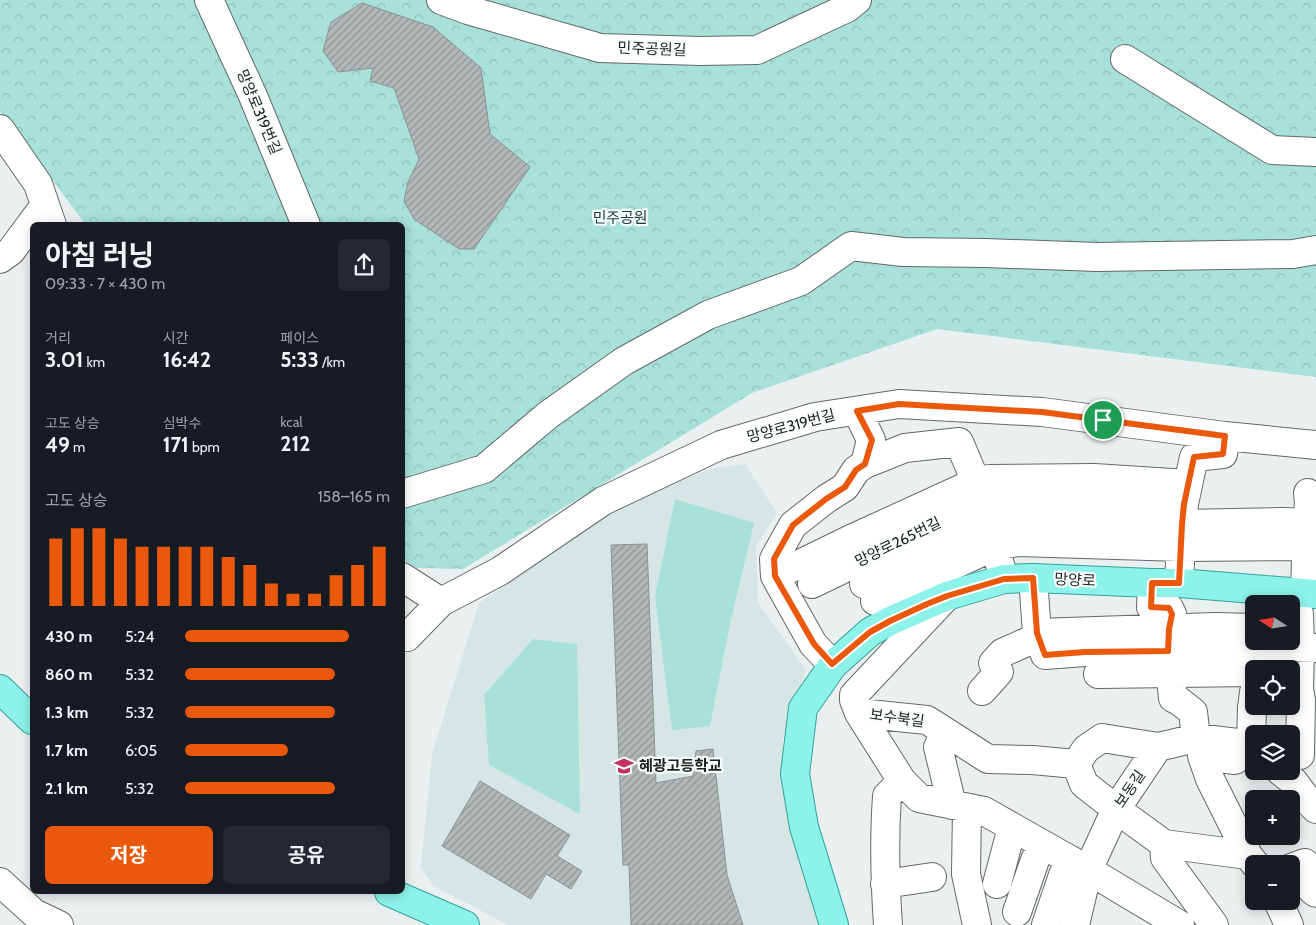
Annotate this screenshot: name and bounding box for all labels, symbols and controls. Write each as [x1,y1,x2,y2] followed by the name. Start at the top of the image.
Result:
[617,39,687,59] street label: 민주공원길
[233,67,285,157] street label: 망양로319번길
[592,209,648,227] park label: 민주공원
[45,238,154,272] text: 아침 러닝
[338,239,390,291] button: share
[45,274,165,293] text: 09:33 · 7 × 430 m
[45,329,71,347] text: 거리
[163,329,188,347] text: 시간
[280,329,319,347] text: 페이스
[45,347,83,372] text: 3.01
[163,347,211,372] text: 16:42
[280,347,319,372] text: 5:33
[83,353,105,371] text: km
[319,353,345,371] text: /km
[1082,399,1124,441] pin
[745,406,837,446] street label: 망양로319번길
[1089,406,1117,434] icon: arrive
[280,413,303,431] text: kcal
[45,414,100,432] text: 고도 상승
[163,414,201,432] text: 심박수
[280,431,310,456] text: 212
[45,432,70,457] text: 49
[163,432,189,457] text: 171
[70,438,85,456] text: m
[189,438,220,456] text: bpm
[317,487,390,506] text: 158–165 m
[45,491,107,510] text: 고도 상승
[852,513,944,571] street label: 망양로265번길
[1054,570,1096,590] street label: 망양로
[1245,595,1300,650] north arrow
[1245,595,1300,910] map controls
[45,627,92,646] text: 430 m
[125,627,155,646] text: 5:24
[1245,660,1300,715] button: locate
[45,665,92,684] text: 860 m
[125,665,154,684] text: 5:32
[45,703,88,722] text: 1.3 km
[125,703,154,722] text: 5:32
[868,705,926,731] street label: 보수북길
[1245,725,1300,780] button: layers
[45,741,88,760] text: 1.7 km
[125,741,157,760] text: 6:05
[613,755,635,777] school or university icon: 혜광고등학교
[639,757,722,775] place label: 혜광고등학교
[1111,767,1149,811] street label: 보동길
[45,779,88,798] text: 2.1 km
[125,779,154,798] text: 5:32
[1245,790,1300,845] button: +
[45,826,213,884] button: 저장
[223,826,390,884] button: 공유
[1245,855,1300,910] button: −

